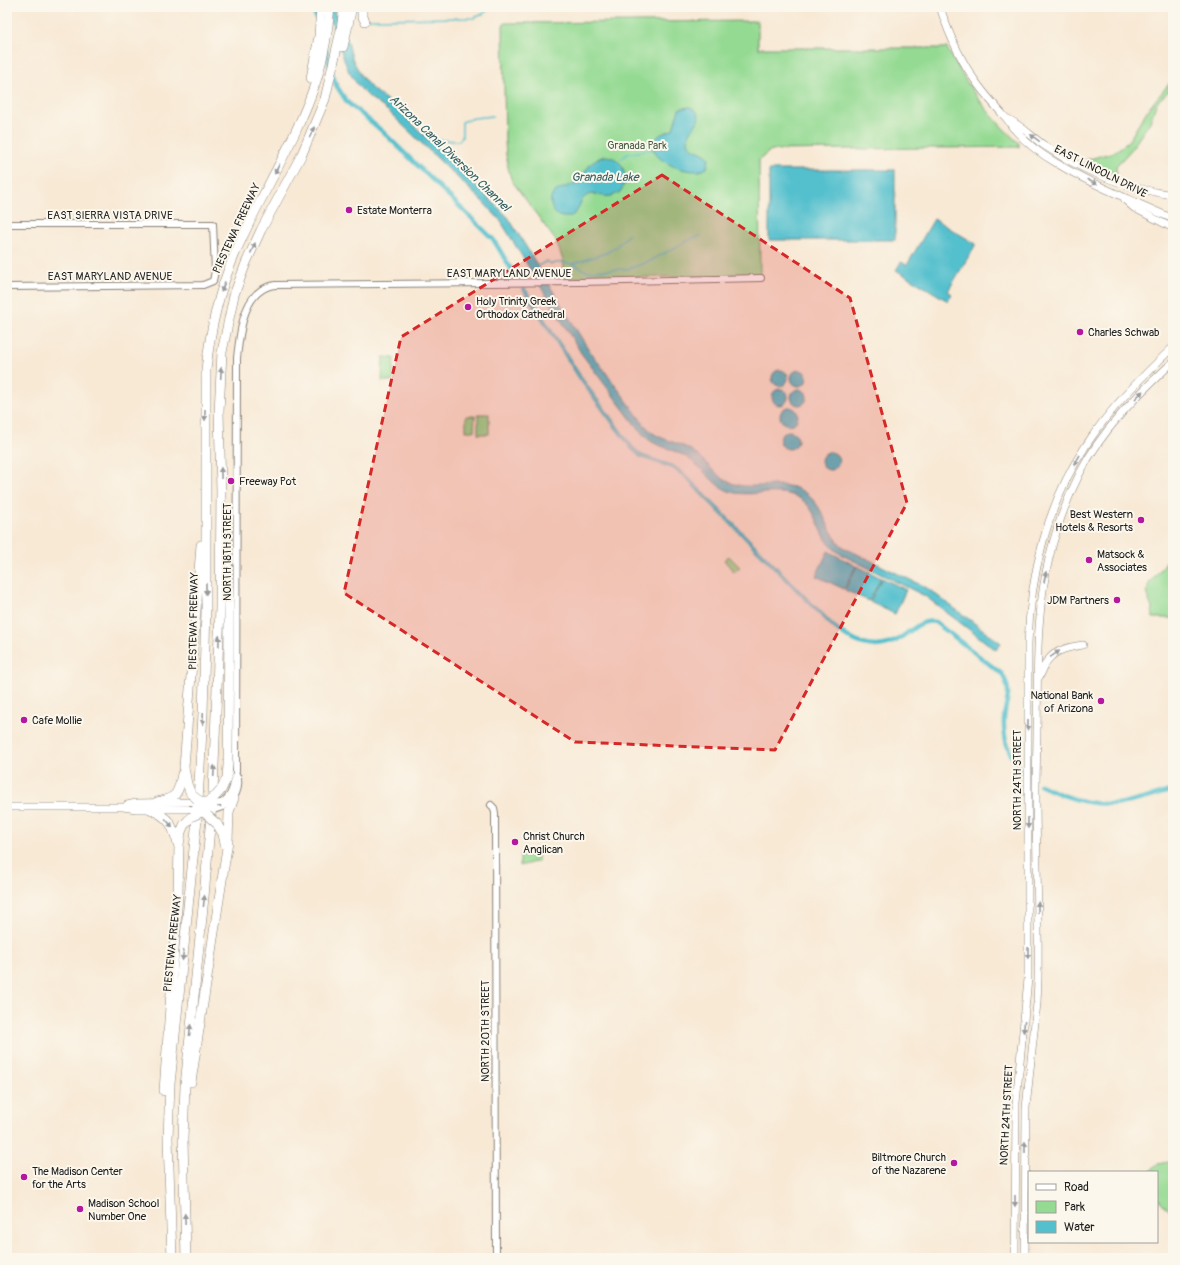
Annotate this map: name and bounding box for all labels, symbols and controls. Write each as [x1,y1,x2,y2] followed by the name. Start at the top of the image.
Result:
[386,92,514,216] water label: Arizona Canal Diversion Channel
[309,126,315,137] one-way arrow
[1029,133,1040,142] one-way arrow
[607,139,667,152] park label: Granada Park
[1052,142,1150,201] street label: EAST LINCOLN DRIVE
[274,163,280,175] one-way arrow
[571,170,640,185] water label: Granada Lake
[1086,179,1098,185] one-way arrow
[210,180,263,275] street label: PIESTEWA FREEWAY
[357,204,432,217] place label: Estate Monterra
[344,205,354,215] marker: Estate Monterra
[47,209,173,222] street label: EAST SIERRA VISTA DRIVE
[250,242,256,253] one-way arrow
[447,267,571,280] street label: EAST MARYLAND AVENUE
[48,270,172,283] street label: EAST MARYLAND AVENUE
[219,281,225,293] one-way arrow
[476,295,565,321] place label: Holy Trinity Greek Orthodox Cathedral
[463,302,473,312] marker: Holy Trinity Greek Orthodox Cathedral
[1088,326,1159,339] place label: Charles Schwab
[1075,327,1085,337] marker: Charles Schwab
[217,367,224,379] one-way arrow
[1134,390,1144,400] one-way arrow
[202,409,208,422] one-way arrow
[1073,454,1080,466] one-way arrow
[217,467,224,479] one-way arrow
[239,475,297,488] place label: Freeway Pot
[226,476,236,486] marker: Freeway Pot
[221,503,234,601] street label: NORTH 18TH STREET
[1055,508,1133,534] place label: Best Western Hotels & Resorts
[1136,515,1146,525] marker: Best Western Hotels & Resorts
[1097,548,1147,574] place label: Matsock & Associates
[1084,555,1094,565] marker: Matsock & Associates
[186,571,201,670] street label: PIESTEWA FREEWAY
[1043,571,1049,583] one-way arrow
[203,583,209,596] one-way arrow
[1047,594,1109,607] place label: JDM Partners
[1112,595,1122,605] marker: JDM Partners
[215,635,222,647] one-way arrow
[1050,650,1060,658] one-way arrow
[1030,689,1093,715] place label: National Bank of Arizona
[1096,696,1106,706] marker: National Bank of Arizona
[200,713,206,726] one-way arrow
[32,714,83,727] place label: Cafe Mollie
[19,715,29,725] marker: Cafe Mollie
[1025,719,1031,732] one-way arrow
[1011,730,1024,830] street label: NORTH 24TH STREET
[210,765,217,777] one-way arrow
[1025,817,1032,829] one-way arrow
[165,818,174,829] one-way arrow
[523,830,585,856] place label: Christ Church Anglican
[510,837,520,847] marker: Christ Church Anglican
[161,893,184,993] street label: PIESTEWA FREEWAY
[200,895,207,907] one-way arrow
[1035,900,1041,913] one-way arrow
[1025,947,1031,960] one-way arrow
[180,949,187,961] one-way arrow
[479,980,492,1082] street label: NORTH 20TH STREET
[1021,1021,1027,1033] one-way arrow
[187,1024,193,1036] one-way arrow
[997,1064,1016,1166] street label: NORTH 24TH STREET
[1022,1140,1028,1153] one-way arrow
[871,1151,947,1177] place label: Biltmore Church of the Nazarene
[949,1158,959,1168] marker: Biltmore Church of the Nazarene
[32,1165,123,1191] place label: The Madison Center for the Arts
[1028,1171,1158,1243] legend
[19,1172,29,1182] marker: The Madison Center for the Arts
[1064,1180,1089,1195] text: Road
[1012,1195,1018,1208] one-way arrow
[88,1197,159,1223] place label: Madison School Number One
[1064,1200,1085,1215] text: Park
[75,1204,85,1214] marker: Madison School Number One
[182,1212,188,1225] one-way arrow
[1064,1220,1095,1235] text: Water

